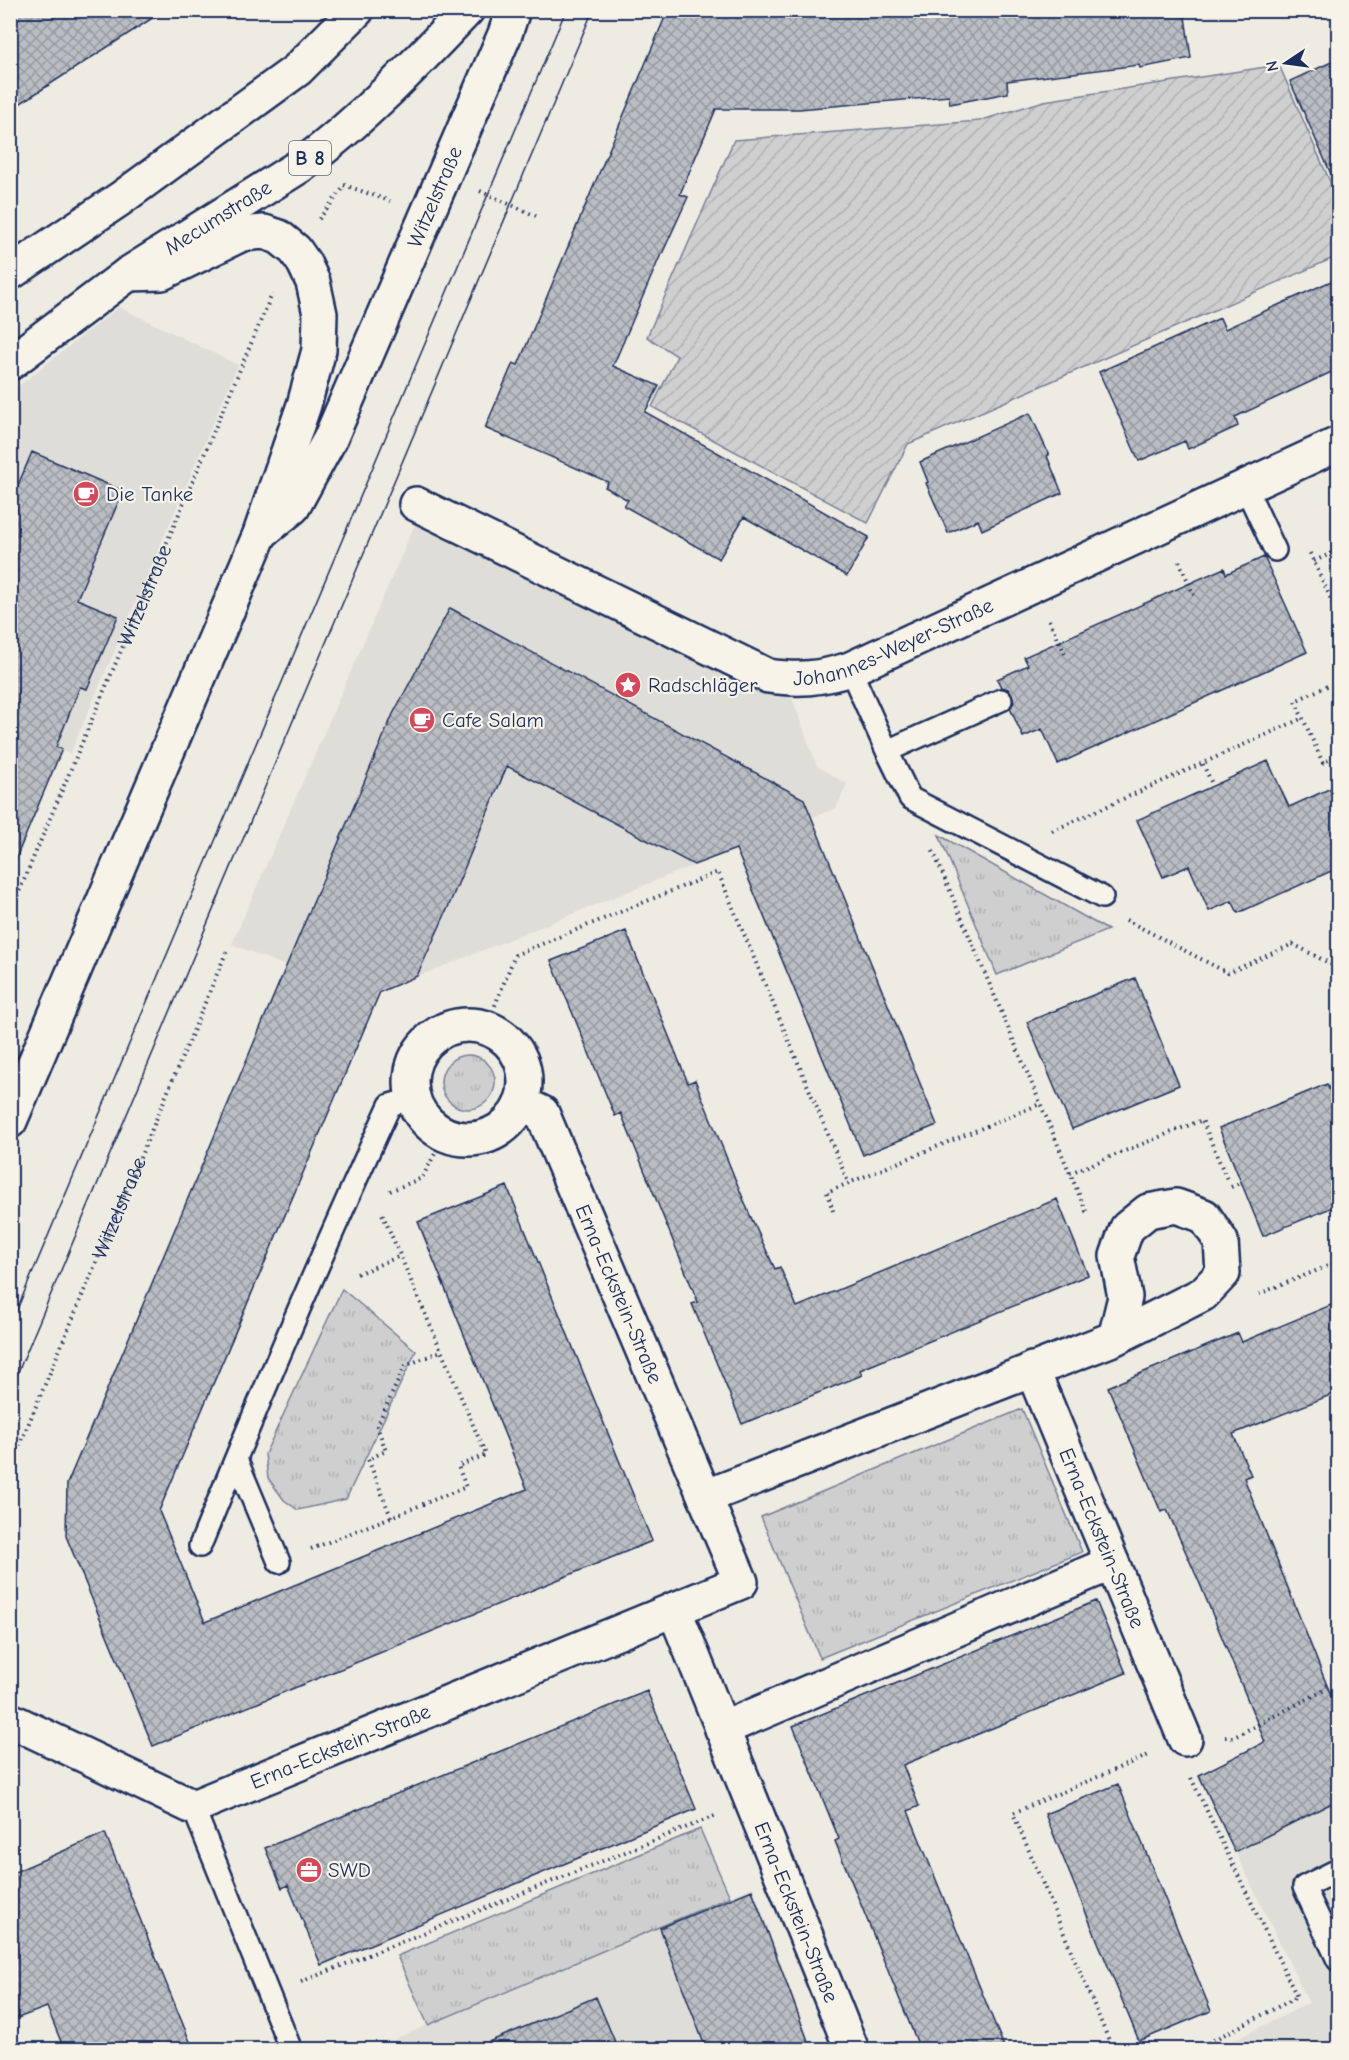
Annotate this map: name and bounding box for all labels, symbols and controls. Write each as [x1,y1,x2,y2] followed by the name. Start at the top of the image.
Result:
[1256,33,1316,93] north arrow
[1262,59,1282,73] text: N
[289,141,331,175] road number: B 8
[402,143,467,251] street label: Witzelstraße
[160,175,276,260] street label: Mecumstraße
[71,479,101,509] cafe icon: Die Tanke
[106,482,193,506] place label: Die Tanke
[112,541,177,650] street label: Witzelstraße
[793,593,997,690] street label: Johannes-Weyer-Straße
[613,670,643,700] place icon: Radschläger
[648,673,758,697] place label: Radschläger
[407,705,437,735] cafe icon: Cafe Salam
[442,708,544,732] place label: Cafe Salam
[87,1154,151,1262] street label: Witzelstraße
[570,1201,668,1387] street label: Erna-Eckstein-Straße
[1054,1445,1150,1632] street label: Erna-Eckstein-Straße
[247,1699,434,1794] street label: Erna-Eckstein-Straße
[749,1819,844,2006] street label: Erna-Eckstein-Straße
[294,1855,324,1885] office icon: SWD
[328,1858,371,1882] place label: SWD

